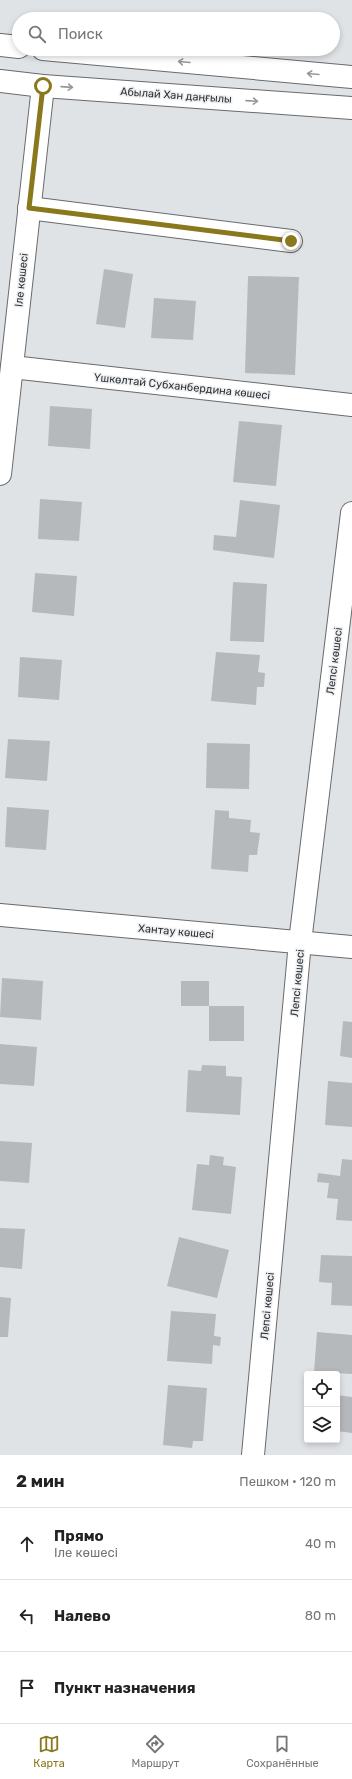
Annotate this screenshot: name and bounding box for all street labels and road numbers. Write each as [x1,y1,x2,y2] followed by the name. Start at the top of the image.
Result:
[120,85,232,106] street label: Абылай Хан даңғылы
[12,253,31,308] street label: Іле көшесі
[93,371,271,402] street label: Үшкөлтай Субханбердина көшесі
[324,627,345,695] street label: Лепсі көшесі
[138,922,214,941] street label: Хантау көшесі
[288,949,307,1017] street label: Лепсі көшесі
[258,1272,277,1340] street label: Лепсі көшесі

